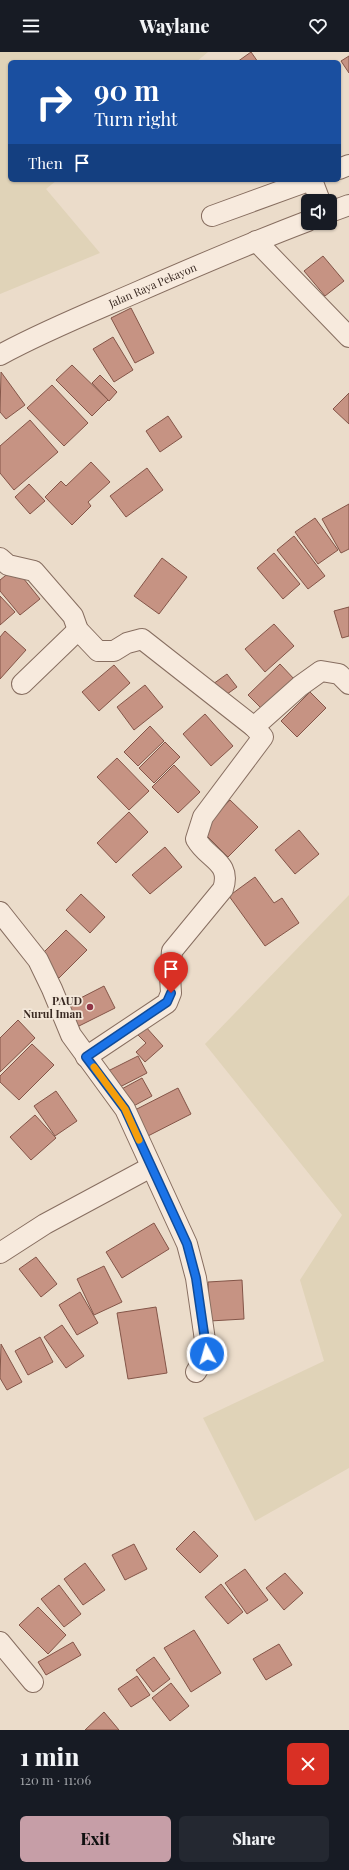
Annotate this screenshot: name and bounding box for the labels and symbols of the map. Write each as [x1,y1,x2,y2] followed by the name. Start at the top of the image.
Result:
[105,259,199,311] street label: Jalan Raya Pekayon
[154,952,188,993] pin
[23,993,82,1021] place label: PAUD Nurul Iman
[85,1002,95,1012] marker: PAUD Nurul Iman
[186,1333,228,1375] position arrow

